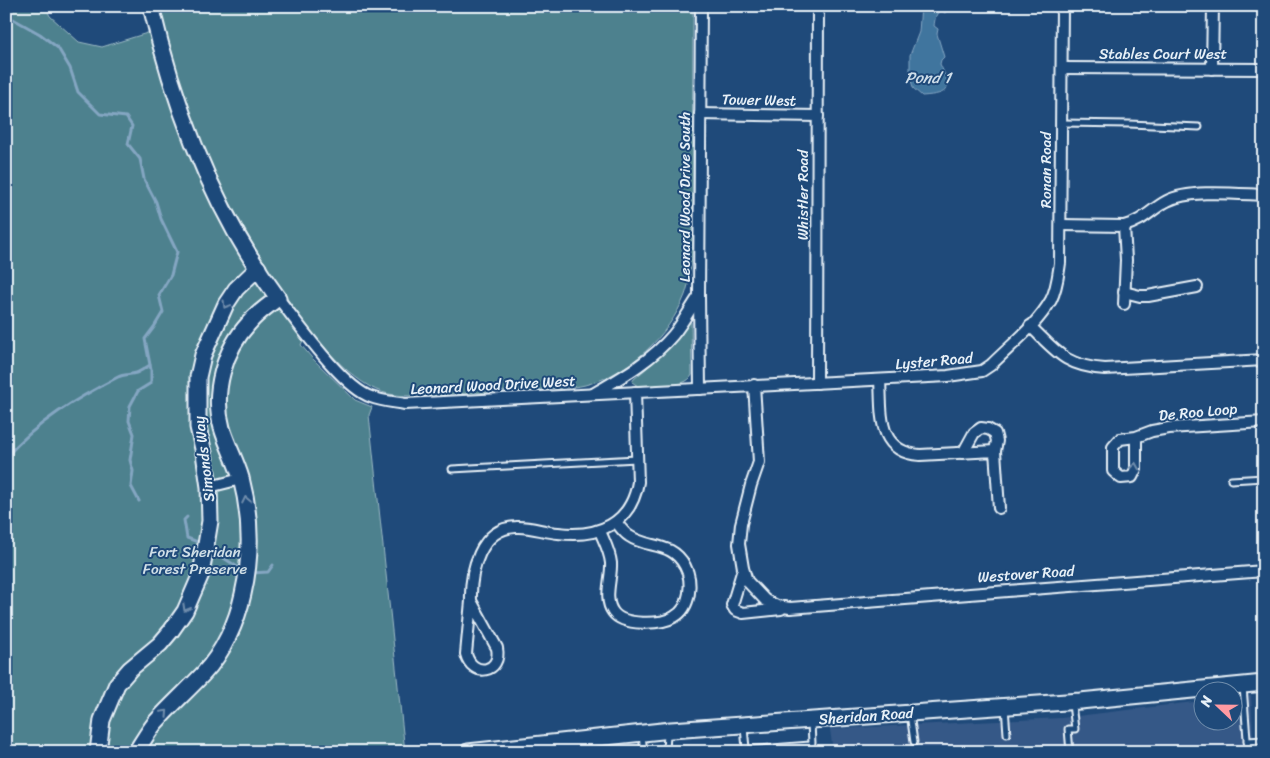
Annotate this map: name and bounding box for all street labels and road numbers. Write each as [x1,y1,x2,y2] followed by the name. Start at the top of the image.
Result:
[1099,41,1228,67] street label: Stables Court West
[722,86,797,114] street label: Tower West
[672,112,698,282] street label: Leonard Wood Drive South
[1033,131,1059,208] street label: Ronan Road
[790,149,816,240] street label: Whistler Road
[894,345,975,377] street label: Lyster Road
[410,368,577,402] street label: Leonard Wood Drive West
[1158,396,1238,428] street label: De Roo Loop
[186,414,222,503] street label: Simonds Way
[977,558,1076,590] street label: Westover Road
[818,700,915,732] street label: Sheridan Road

